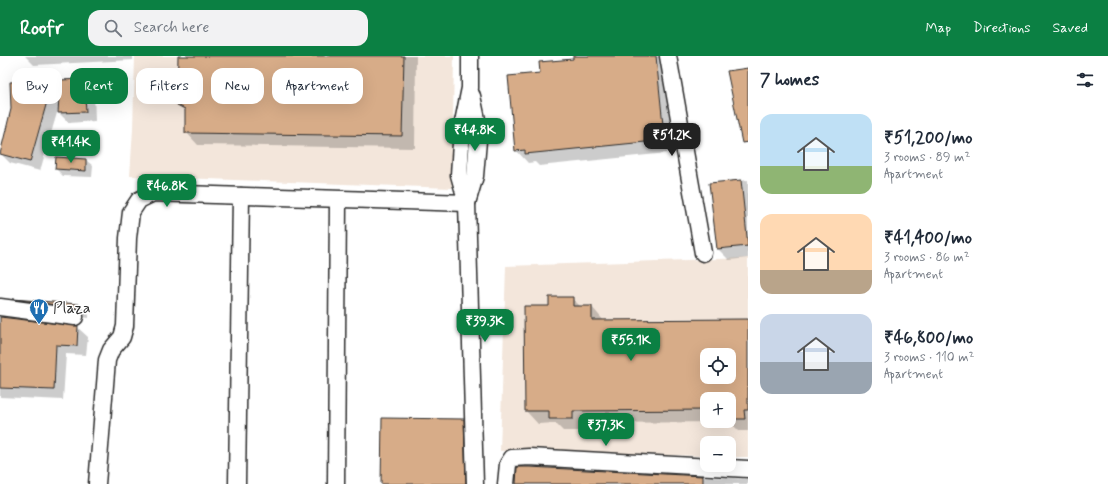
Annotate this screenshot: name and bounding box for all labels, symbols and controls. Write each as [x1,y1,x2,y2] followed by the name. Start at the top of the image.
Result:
[88,10,368,46] search box
[20,16,64,41] text: Roofr
[102,17,124,39] icon: search
[134,18,209,38] text: Search here
[925,19,951,37] text: Map
[973,19,1031,37] text: Directions
[1053,19,1088,37] text: Saved
[12,68,62,104] chip: Buy
[70,68,128,104] chip: Rent
[136,68,203,104] chip: Filters
[211,68,264,104] chip: New
[272,68,363,104] chip: Apartment
[760,69,819,91] text: 7 homes
[1074,69,1096,91] icon: filters
[442,118,508,152] pin: ₹44.8K
[454,122,496,139] text: ₹44.8K
[639,123,705,157] pin: ₹51.2K
[652,127,692,144] text: ₹51.2K
[884,127,972,149] text: ₹51,200/mo
[38,130,104,164] pin: ₹41.4K
[792,130,840,178] icon: home
[51,134,91,151] text: ₹41.4K
[884,149,970,166] text: 3 rooms · 89 m²
[884,166,943,183] text: Apartment
[134,174,200,208] pin: ₹46.8K
[146,178,188,195] text: ₹46.8K
[884,227,972,249] text: ₹41,400/mo
[792,230,840,278] icon: home
[884,249,970,266] text: 3 rooms · 86 m²
[884,266,943,283] text: Apartment
[28,297,50,325] restaurant icon: Plaza
[53,298,91,319] place label: Plaza
[452,309,518,343] pin: ₹39.3K
[466,313,504,330] text: ₹39.3K
[884,327,973,349] text: ₹46,800/mo
[598,328,664,362] pin: ₹55.1K
[792,330,840,378] icon: home
[611,332,651,349] text: ₹55.1K
[700,348,736,472] map controls
[700,348,736,384] button: locate
[884,349,974,366] text: 3 rooms · 110 m²
[884,366,943,383] text: Apartment
[700,392,736,428] button: +
[573,413,639,447] pin: ₹37.3K
[587,417,625,434] text: ₹37.3K
[700,436,736,472] button: −

